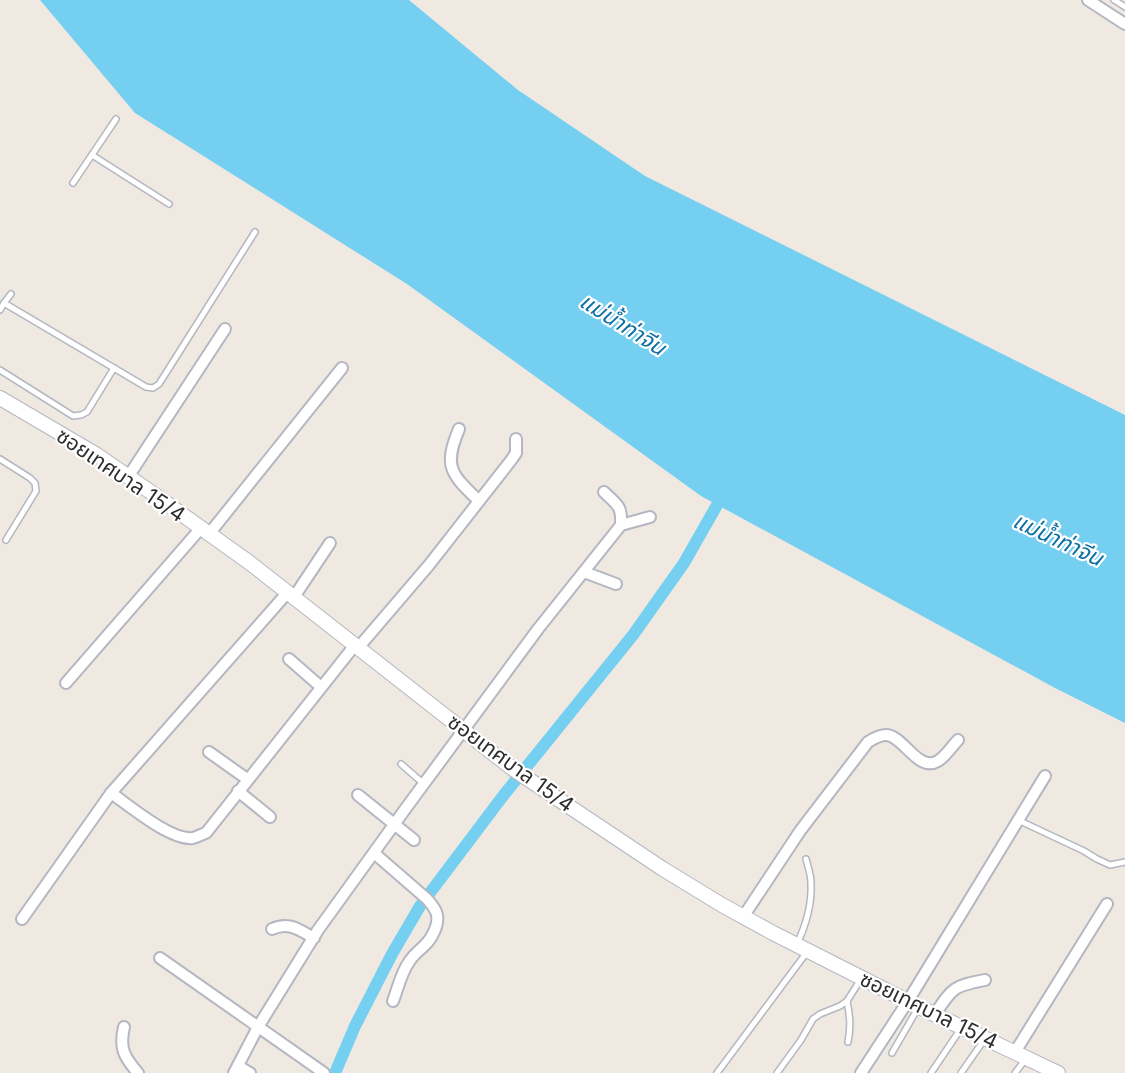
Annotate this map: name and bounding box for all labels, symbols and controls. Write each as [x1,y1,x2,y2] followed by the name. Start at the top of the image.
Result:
[575,286,673,361] water label: แม่น้ำท่าจีน
[52,423,190,527] street label: ซอยเทศบาล 15/4
[1009,505,1109,572] water label: แม่น้ำท่าจีน
[443,709,579,817] street label: ซอยเทศบาล 15/4
[856,966,1002,1054] street label: ซอยเทศบาล 15/4

